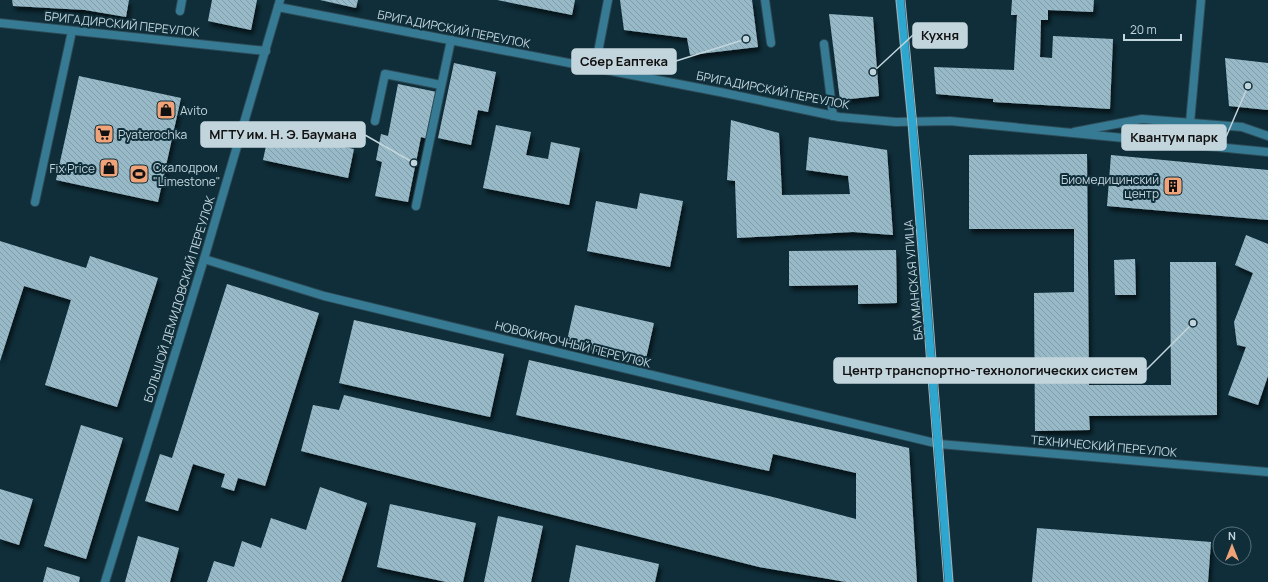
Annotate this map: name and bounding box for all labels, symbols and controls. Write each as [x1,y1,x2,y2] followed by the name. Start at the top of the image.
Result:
[376,6,533,52] street label: БРИГАДИРСКИЙ ПЕРЕУЛОК
[44,7,201,41] street label: БРИГАДИРСКИЙ ПЕРЕУЛОК
[1124,16,1181,42] scale bar
[1130,21,1157,38] text: 20 m
[913,23,967,48] callout: Кухня
[921,26,959,44] text: Кухня
[572,49,676,74] callout: Сбер Еаптека
[580,52,668,70] text: Сбер Еаптека
[695,67,852,113] street label: БРИГАДИРСКИЙ ПЕРЕУЛОК
[155,99,177,121] shop icon: Avito
[180,102,208,119] place label: Avito
[201,122,365,147] callout: МГТУ им. Н. Э. Баумана
[93,123,115,145] supermarket icon: Pyaterochka
[209,125,357,143] text: МГТУ им. Н. Э. Баумана
[1122,125,1226,150] callout: Квантум парк
[118,126,187,143] place label: Pyaterochka
[1130,128,1219,146] text: Квантум парк
[98,157,120,179] shop icon: Fix Price
[153,159,221,190] place label: Скалодром "Limestone"
[50,160,95,177] place label: Fix Price
[128,163,150,185] sports icon: Скалодром "Limestone"
[1061,171,1159,202] place label: Биомедицинский центр
[1162,175,1184,197] building icon: Биомедицинский центр
[139,193,219,404] street label: БОЛЬШОЙ ДЕМИДОВСКИЙ ПЕРЕУЛОК
[899,219,927,341] street label: БАУМАНСКАЯ УЛИЦА
[493,316,654,372] street label: НОВОКИРОЧНЫЙ ПЕРЕУЛОК
[834,358,1146,383] callout: Центр транспортно-технологических систем
[842,361,1138,379] text: Центр транспортно-технологических систем
[1030,431,1179,461] street label: ТЕХНИЧЕСКИЙ ПЕРЕУЛОК
[1212,526,1252,566] north arrow
[1228,528,1236,543] text: N

